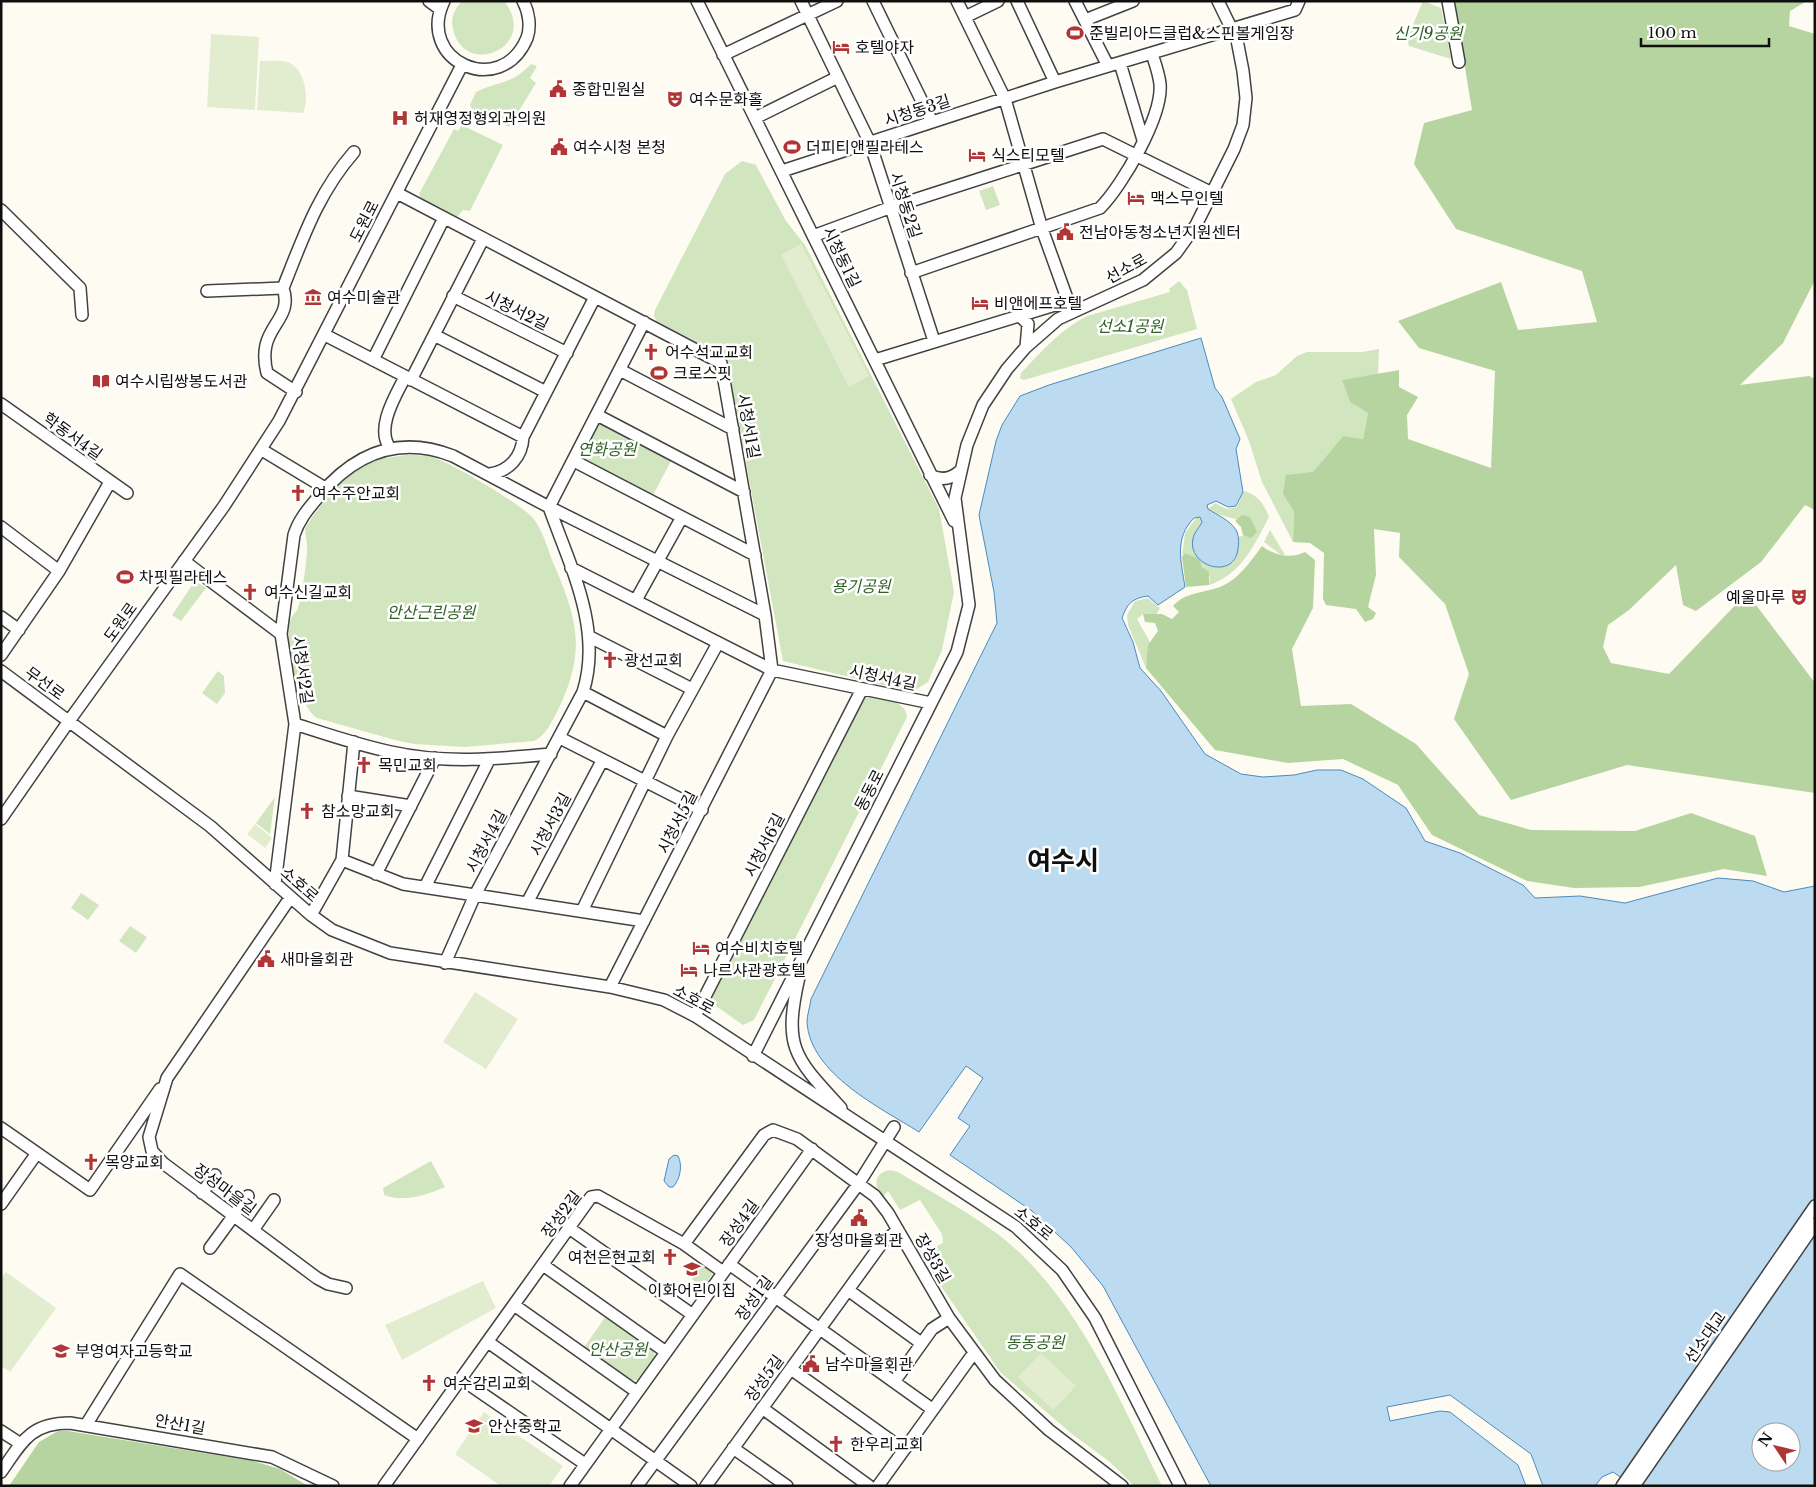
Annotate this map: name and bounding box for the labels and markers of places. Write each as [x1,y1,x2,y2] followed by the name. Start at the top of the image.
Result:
[1065,23,1085,43] sports icon: 준빌리아드클럽&스핀볼게임장
[1089,23,1295,43] place label: 준빌리아드클럽&스핀볼게임장
[831,37,851,57] hotel icon: 호텔야자
[855,37,914,57] place label: 호텔야자
[548,79,568,99] public building icon: 종합민원실
[572,79,646,99] place label: 종합민원실
[665,89,685,109] theatre icon: 여수문화홀
[689,89,763,109] place label: 여수문화홀
[390,108,410,128] hospital icon: 허재영정형외과의원
[414,108,546,128] place label: 허재영정형외과의원
[549,137,569,157] public building icon: 여수시청 본청
[573,137,666,157] place label: 여수시청 본청
[782,137,802,157] sports icon: 더피티앤필라테스
[806,137,924,157] place label: 더피티앤필라테스
[967,145,987,165] hotel icon: 식스티모텔
[991,145,1065,165] place label: 식스티모텔
[1126,188,1146,208] hotel icon: 맥스무인텔
[1150,188,1224,208] place label: 맥스무인텔
[1055,222,1075,242] public building icon: 전남아동청소년지원센터
[1079,222,1241,242] place label: 전남아동청소년지원센터
[303,287,323,307] museum icon: 여수미술관
[327,287,401,307] place label: 여수미술관
[970,293,990,313] hotel icon: 비앤에프호텔
[994,293,1082,313] place label: 비앤에프호텔
[641,342,661,362] church icon: 어수석교교회
[665,342,753,362] place label: 어수석교교회
[649,363,669,383] sports icon: 크로스핏
[673,363,732,383] place label: 크로스핏
[91,371,111,391] library icon: 여수시립쌍봉도서관
[115,371,248,391] place label: 여수시립쌍봉도서관
[288,483,308,503] church icon: 여수주안교회
[312,483,400,503] place label: 여수주안교회
[115,567,135,587] sports icon: 차핏필라테스
[139,567,227,587] place label: 차핏필라테스
[240,582,260,602] church icon: 여수신길교회
[264,582,352,602] place label: 여수신길교회
[1726,587,1785,607] place label: 예울마루
[1789,587,1809,607] theatre icon: 예울마루
[600,650,620,670] church icon: 광선교회
[624,650,683,670] place label: 광선교회
[354,755,374,775] church icon: 목민교회
[378,755,437,775] place label: 목민교회
[297,801,317,821] church icon: 참소망교회
[321,801,395,821] place label: 참소망교회
[691,938,711,958] hotel icon: 여수비치호텔
[715,938,803,958] place label: 여수비치호텔
[256,949,276,969] public building icon: 새마을회관
[280,949,354,969] place label: 새마을회관
[679,960,699,980] hotel icon: 나르샤관광호텔
[703,960,806,980] place label: 나르샤관광호텔
[81,1152,101,1172] church icon: 목양교회
[105,1152,164,1172] place label: 목양교회
[849,1208,869,1228] public building icon: 장성마을회관
[815,1230,903,1250] place label: 장성마을회관
[568,1247,656,1267] place label: 여천은현교회
[660,1247,680,1267] church icon: 여천은현교회
[682,1259,702,1279] school or university icon: 이화어린이집
[648,1280,736,1300] place label: 이화어린이집
[51,1341,71,1361] school or university icon: 부영여자고등학교
[75,1341,193,1361] place label: 부영여자고등학교
[801,1354,821,1374] public building icon: 남수마을회관
[825,1354,914,1374] place label: 남수마을회관
[419,1373,439,1393] church icon: 여수감리교회
[443,1373,531,1393] place label: 여수감리교회
[464,1416,484,1436] school or university icon: 안산중학교
[488,1416,562,1436] place label: 안산중학교
[826,1434,846,1454] church icon: 한우리교회
[850,1434,924,1454] place label: 한우리교회

